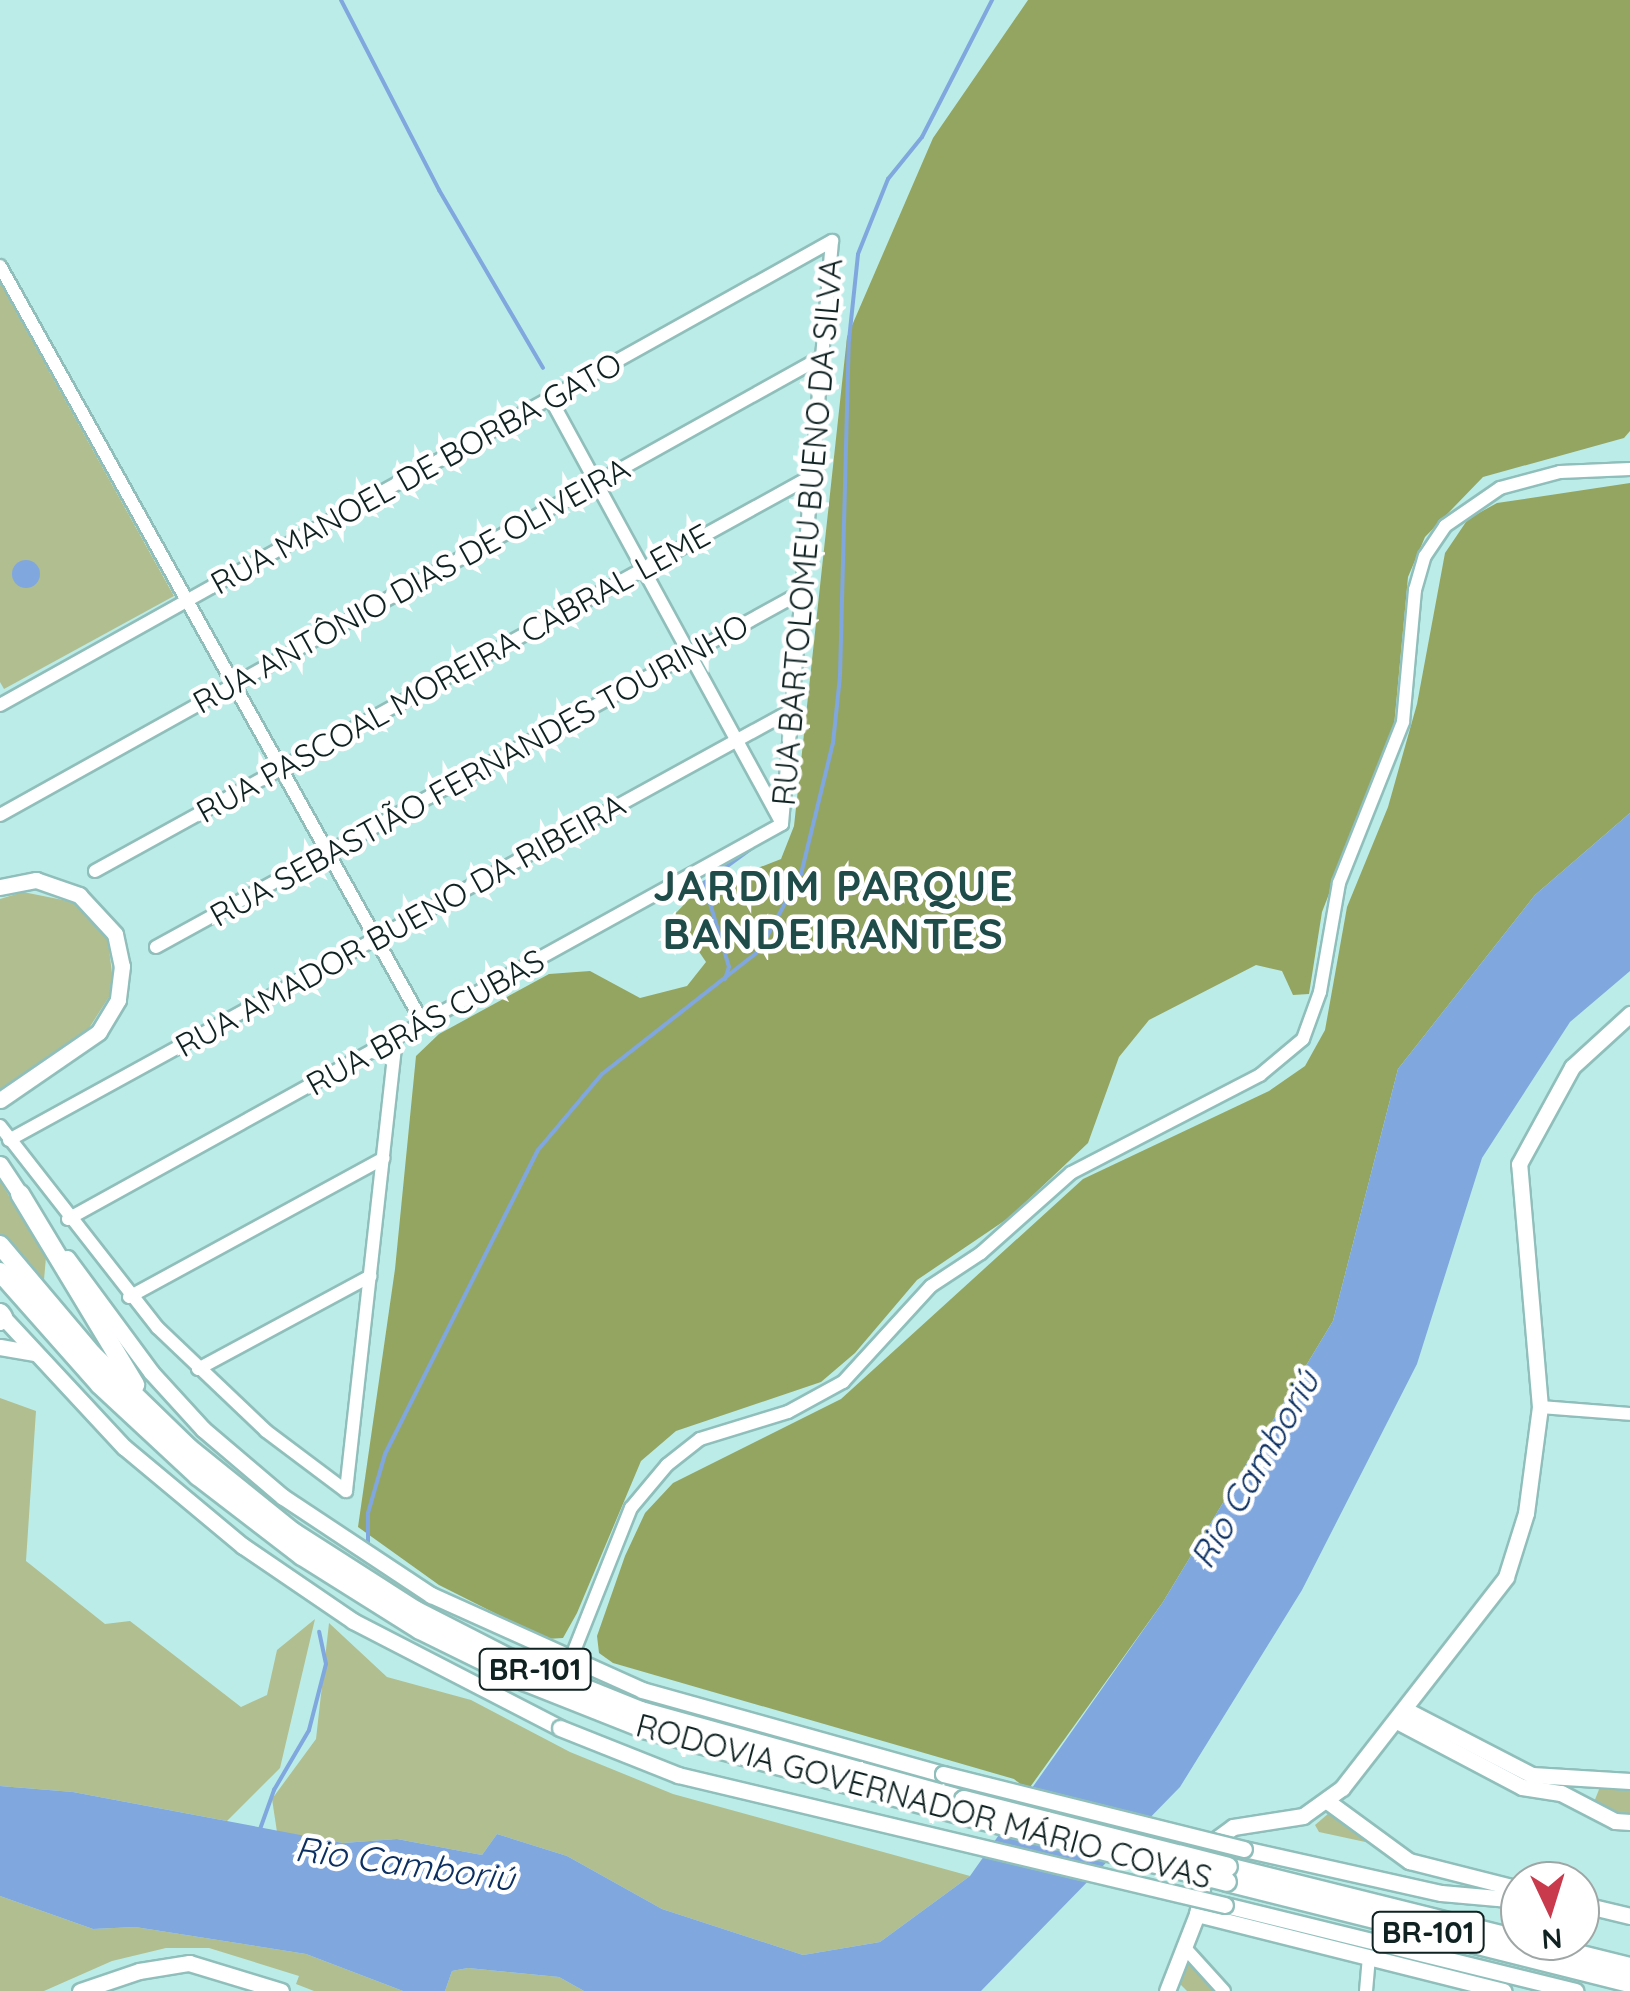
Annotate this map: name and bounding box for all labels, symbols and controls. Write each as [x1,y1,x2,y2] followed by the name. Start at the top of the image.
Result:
[764,257,850,807] street label: RUA BARTOLOMEU BUENO DA SILVA
[204,344,628,602] street label: RUA MANOEL DE BORBA GATO
[186,449,636,721] street label: RUA ANTÔNIO DIAS DE OLIVEIRA
[190,515,716,831] street label: RUA PASCOAL MOREIRA CABRAL LEME
[203,605,755,935] street label: RUA SEBASTIÃO FERNANDES TOURINHO
[169,785,631,1065] street label: RUA AMADOR BUENO DA RIBEIRA
[653,861,1015,959] district label: JARDIM PARQUE BANDEIRANTES
[299,941,551,1103] street label: RUA BRÁS CUBAS
[1181,1363,1327,1575] water label: Rio Camboriú
[478,1644,592,1694] road number: BR-101
[632,1706,1216,1896] street label: RODOVIA GOVERNADOR MÁRIO COVAS
[293,1827,517,1899] water label: Rio Camboriú
[1500,1861,1600,1961] north arrow
[1370,1907,1486,1957] road number: BR-101
[1540,1921,1563,1958] text: N

